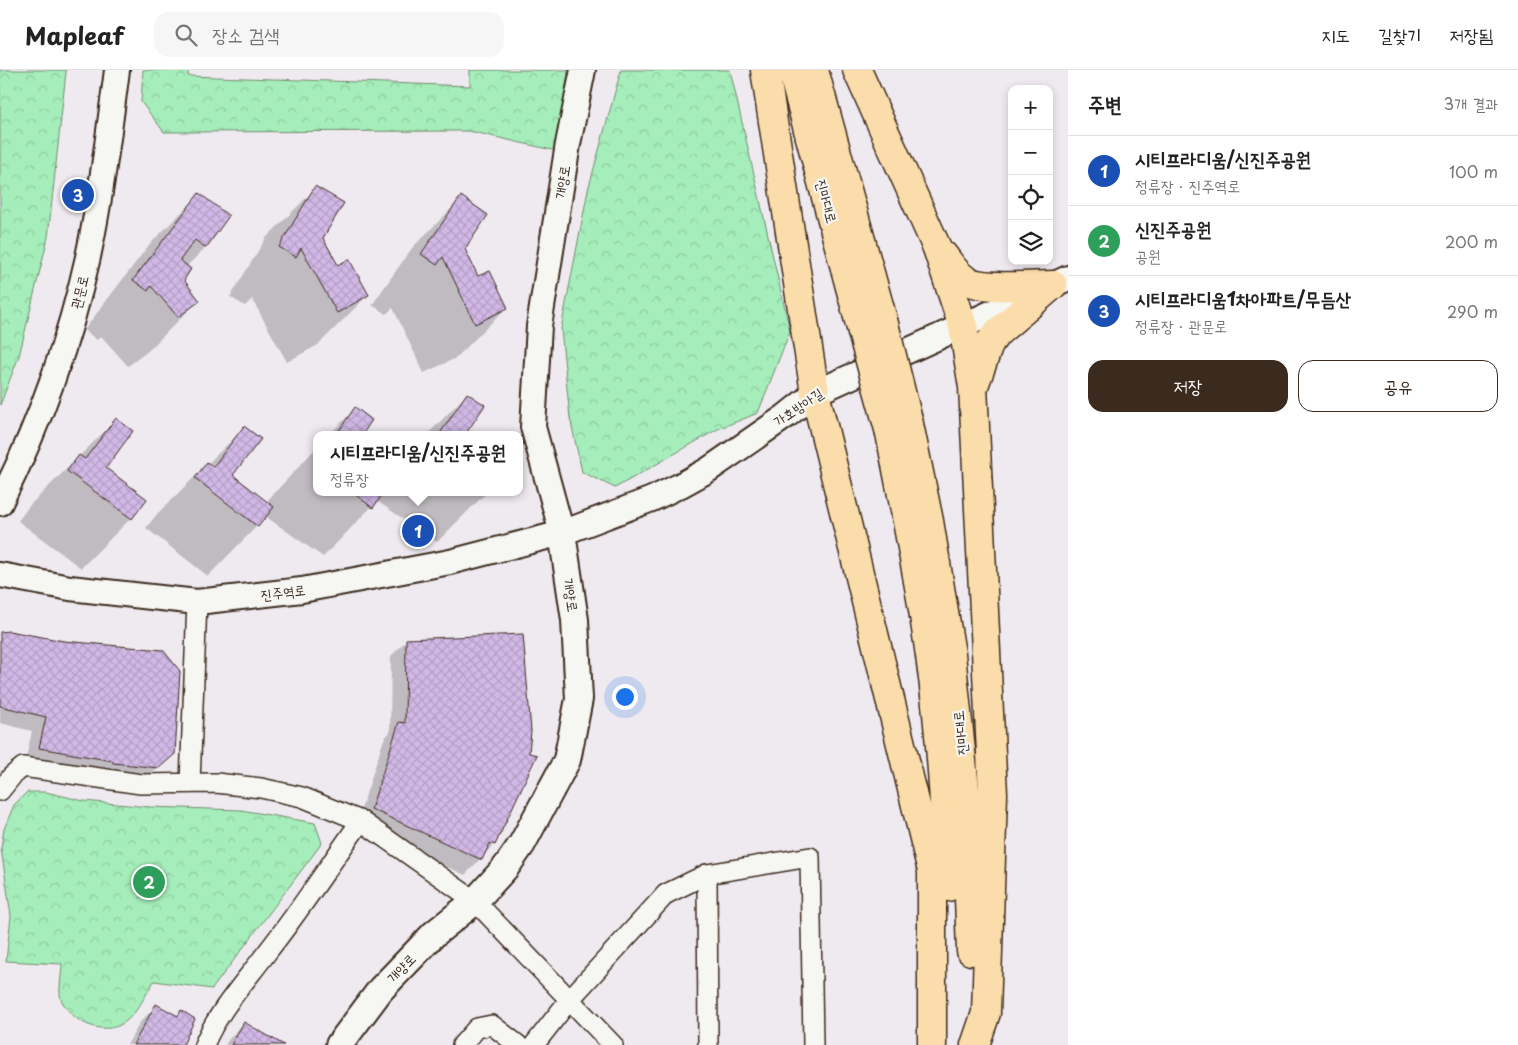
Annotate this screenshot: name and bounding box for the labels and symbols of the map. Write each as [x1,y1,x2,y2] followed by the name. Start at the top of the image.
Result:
[549,164,575,200] street label: 개양로
[62,176,94,214] pin: 3
[811,177,843,225] street label: 진마대로
[65,273,93,311] street label: 관문로
[769,382,828,431] street label: 가호방아길
[402,512,434,550] pin: 1
[558,577,584,613] street label: 개양로
[259,579,307,605] street label: 진주역로
[612,684,638,710] your location
[947,709,973,757] street label: 진마대로
[133,863,165,901] pin: 2
[382,949,420,987] street label: 개양로

